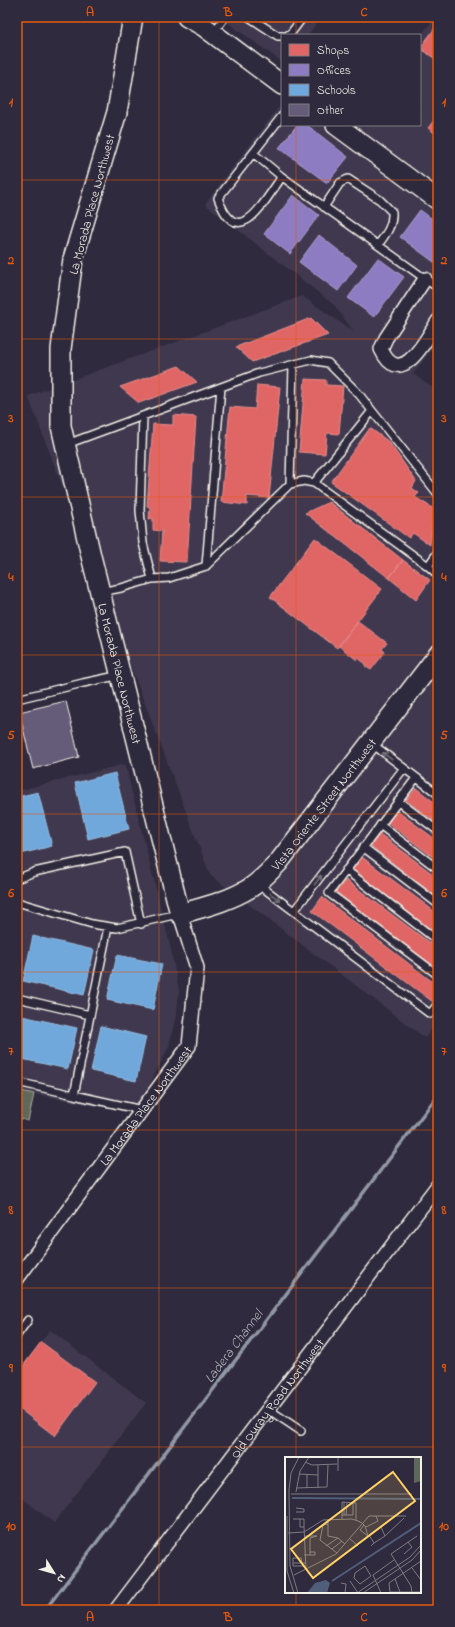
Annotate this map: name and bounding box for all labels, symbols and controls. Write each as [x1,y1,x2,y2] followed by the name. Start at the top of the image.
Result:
[86,3,94,22] text: A
[223,3,233,22] text: B
[360,3,368,22] text: C
[281,34,421,126] legend
[317,42,349,60] text: Shops
[317,62,351,80] text: Offices
[317,82,356,100] text: Schools
[9,93,14,112] text: 1
[442,93,447,112] text: 1
[317,102,344,120] text: Other
[65,131,120,277] street label: La Morada Place Northwest
[7,251,15,270] text: 2
[440,251,448,270] text: 2
[7,409,14,428] text: 3
[440,409,447,428] text: 3
[7,568,14,587] text: 4
[440,568,447,587] text: 4
[92,601,146,747] street label: La Morada Place Northwest
[7,726,15,745] text: 5
[440,726,448,745] text: 5
[267,734,382,876] street label: Vista Oriente Street Northwest
[382,751,393,760] one-way arrow
[314,875,322,886] one-way arrow
[7,884,14,903] text: 6
[440,884,447,903] text: 6
[270,893,281,901] one-way arrow
[8,1042,14,1061] text: 7
[96,1042,197,1170] street label: La Morada Place Northwest
[441,1042,447,1061] text: 7
[8,1201,14,1220] text: 8
[441,1201,447,1220] text: 8
[200,1305,270,1388] water label: Ladera Channel
[226,1335,330,1463] street label: Old Ouray Road Northwest
[8,1359,14,1378] text: 9
[441,1359,447,1378] text: 9
[285,1457,421,1593] inset map
[6,1517,16,1536] text: 10
[439,1517,449,1536] text: 10
[34,1553,74,1593] north arrow
[53,1571,70,1586] text: N
[86,1608,94,1627] text: A
[223,1608,233,1627] text: B
[360,1608,368,1627] text: C

